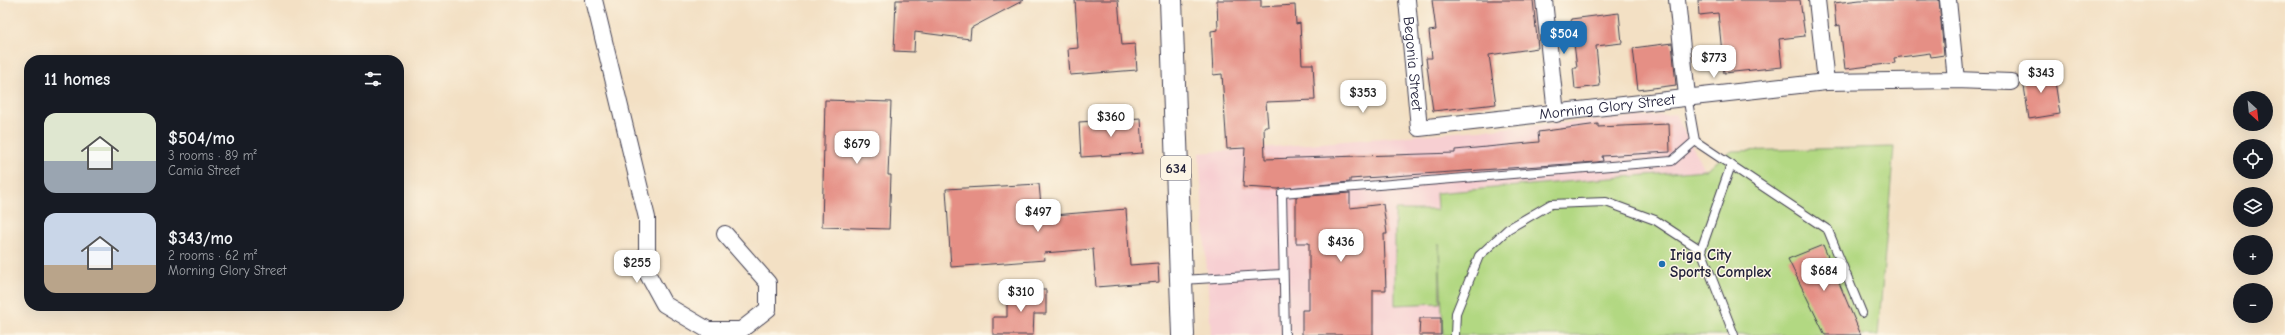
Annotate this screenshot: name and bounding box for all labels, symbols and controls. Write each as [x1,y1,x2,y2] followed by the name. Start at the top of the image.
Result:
[1400,16,1426,112] street label: Begonia Street
[1540,21,1588,55] pin: $504
[1550,26,1578,41] text: $504
[1690,45,1738,79] pin: $773
[1701,50,1727,65] text: $773
[2017,60,2065,94] pin: $343
[2028,65,2054,80] text: $343
[362,68,384,90] icon: filters
[44,70,110,89] text: 11 homes
[1339,80,1387,114] pin: $353
[1349,85,1377,100] text: $353
[1538,90,1677,123] street label: Morning Glory Street
[2233,91,2273,131] north arrow
[2233,91,2273,323] map controls
[1087,104,1135,138] pin: $360
[1097,109,1125,124] text: $360
[76,129,124,177] icon: home
[168,129,235,148] text: $504/mo
[833,131,881,165] pin: $679
[843,136,871,151] text: $679
[2233,139,2273,179] button: locate
[168,148,257,163] text: 3 rooms · 89 m²
[1161,156,1191,180] road number: 634
[168,163,240,178] text: Camia Street
[2233,187,2273,227] button: layers
[1014,199,1062,233] pin: $497
[1025,204,1051,219] text: $497
[76,229,124,277] icon: home
[168,229,233,248] text: $343/mo
[1317,229,1365,263] pin: $436
[1327,234,1355,249] text: $436
[2233,235,2273,275] button: +
[1670,246,1772,281] place label: Iriga City Sports Complex
[168,248,257,263] text: 2 rooms · 62 m²
[613,250,661,284] pin: $255
[623,255,651,270] text: $255
[1800,258,1848,292] pin: $684
[1657,259,1667,269] marker: Iriga City Sports Complex
[168,263,286,278] text: Morning Glory Street
[1810,263,1838,278] text: $684
[997,279,1045,313] pin: $310
[2233,283,2273,323] button: −
[1008,284,1034,299] text: $310

